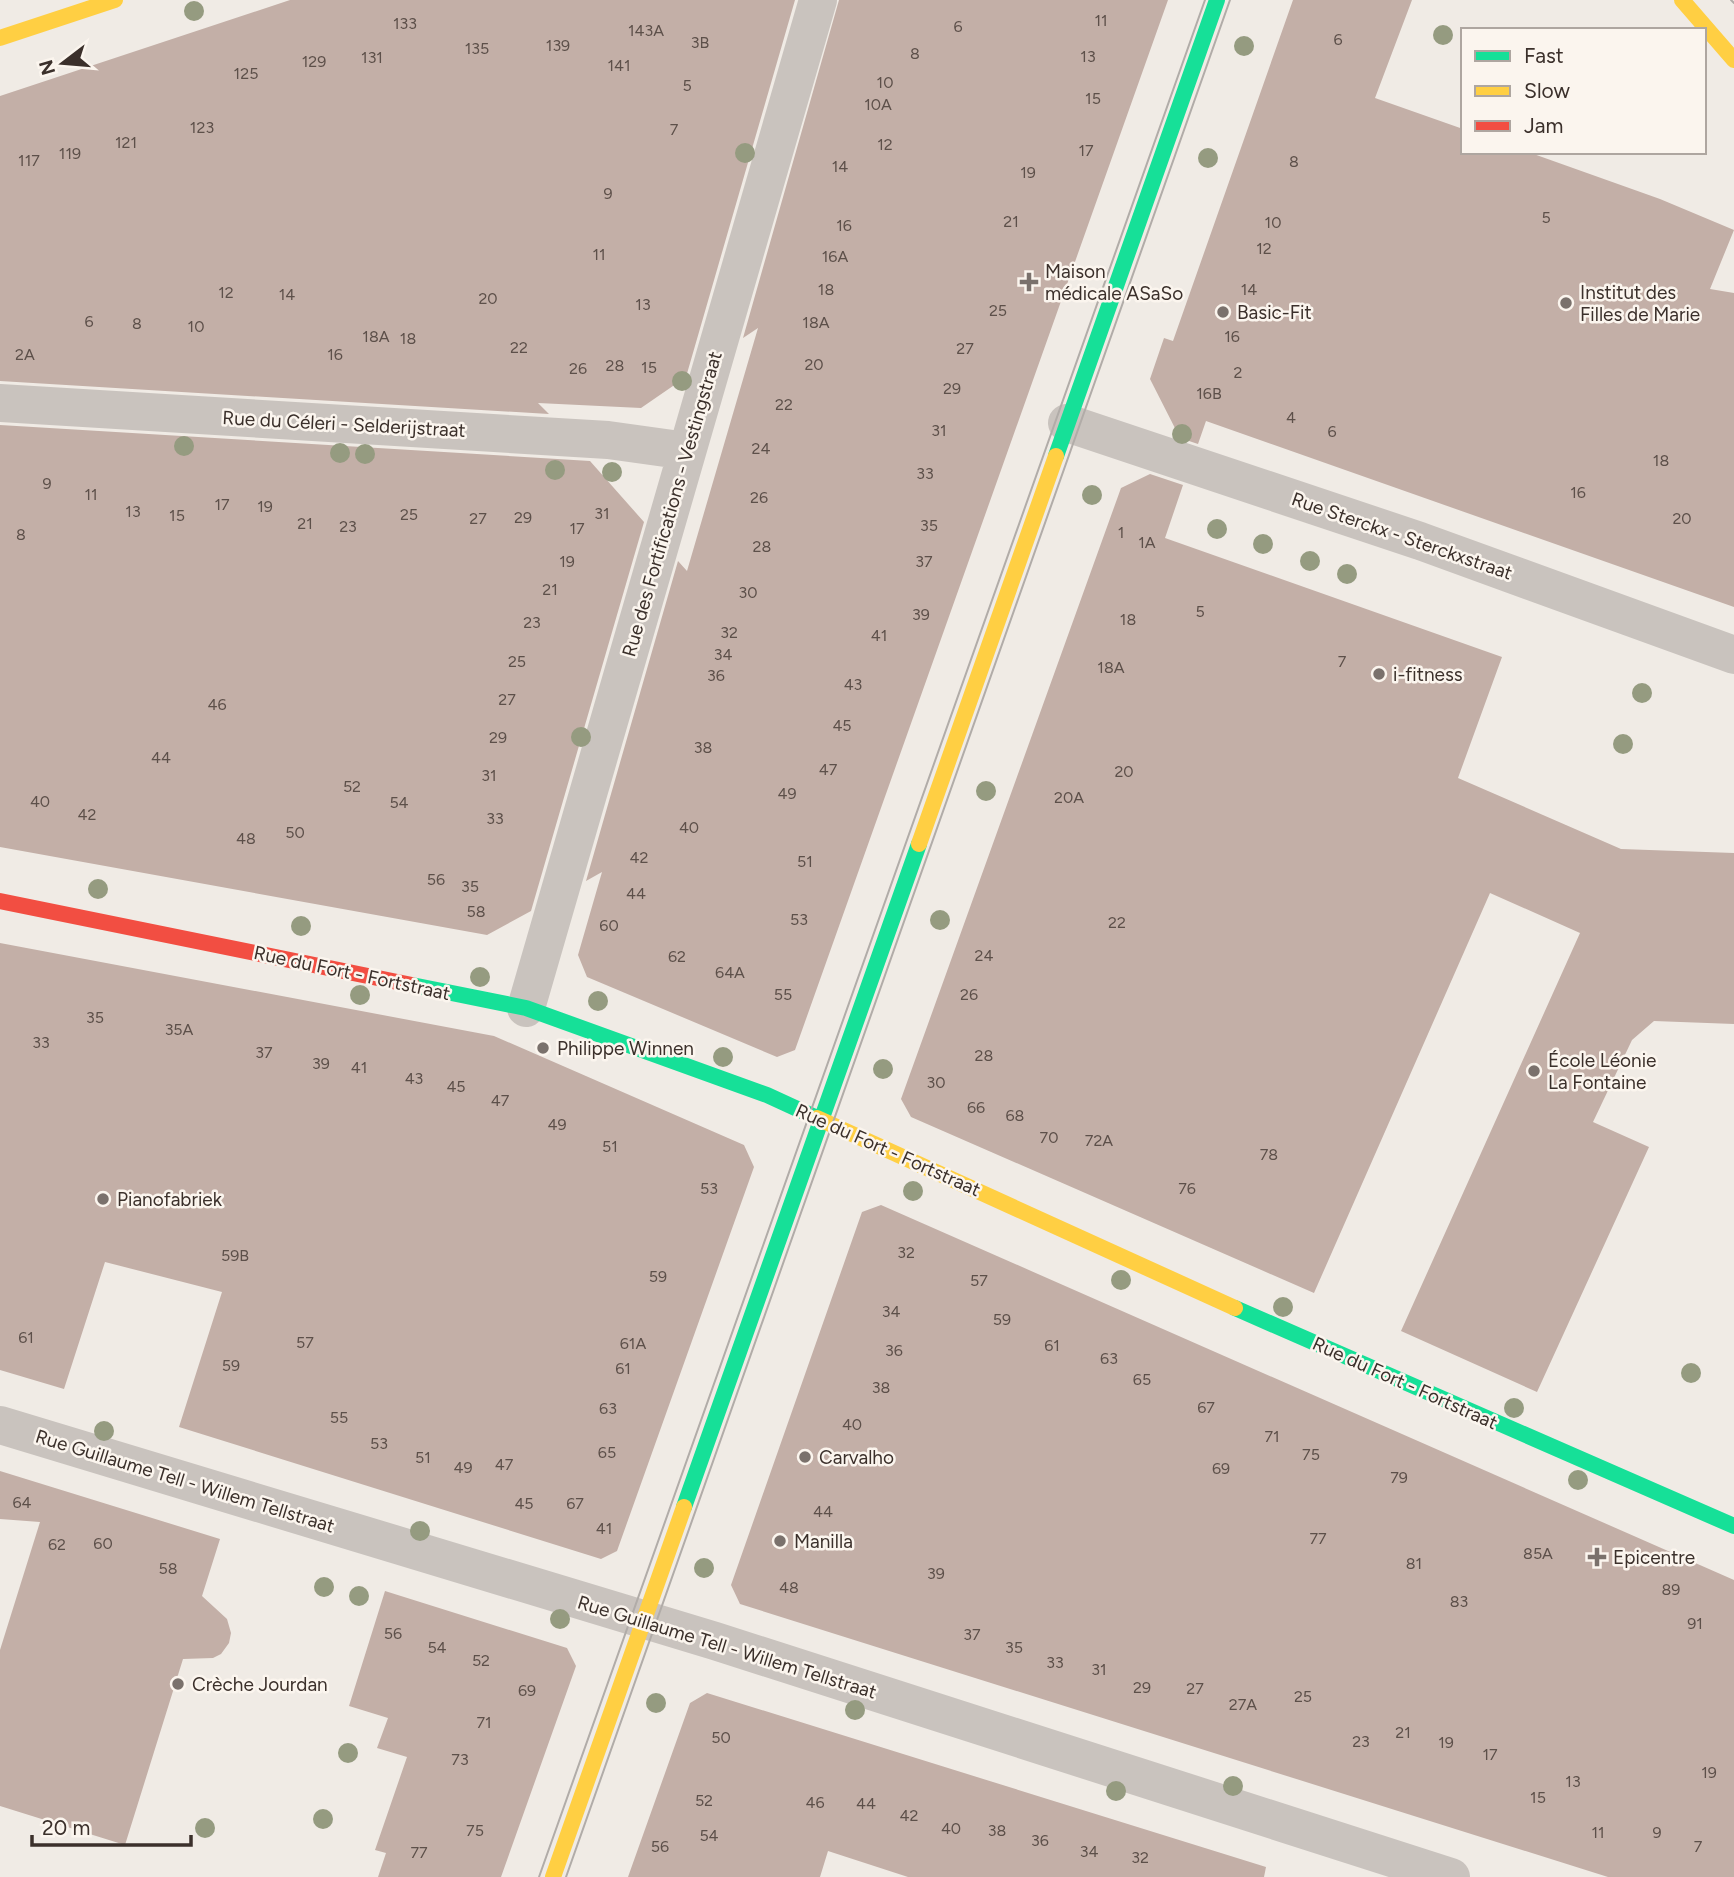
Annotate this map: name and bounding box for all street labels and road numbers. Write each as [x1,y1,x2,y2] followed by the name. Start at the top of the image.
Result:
[617,349,727,659] street label: Rue des Fortifications - Vestingstraat
[222,406,466,442] street label: Rue du Céleri - Selderijstraat
[1289,487,1515,585] street label: Rue Sterckx - Sterckxstraat
[252,941,452,1005] street label: Rue du Fort - Fortstraat
[792,1099,984,1201] street label: Rue du Fort - Fortstraat
[1309,1332,1501,1434] street label: Rue du Fort - Fortstraat
[33,1424,337,1538] street label: Rue Guillaume Tell - Willem Tellstraat
[575,1590,879,1704] street label: Rue Guillaume Tell - Willem Tellstraat

